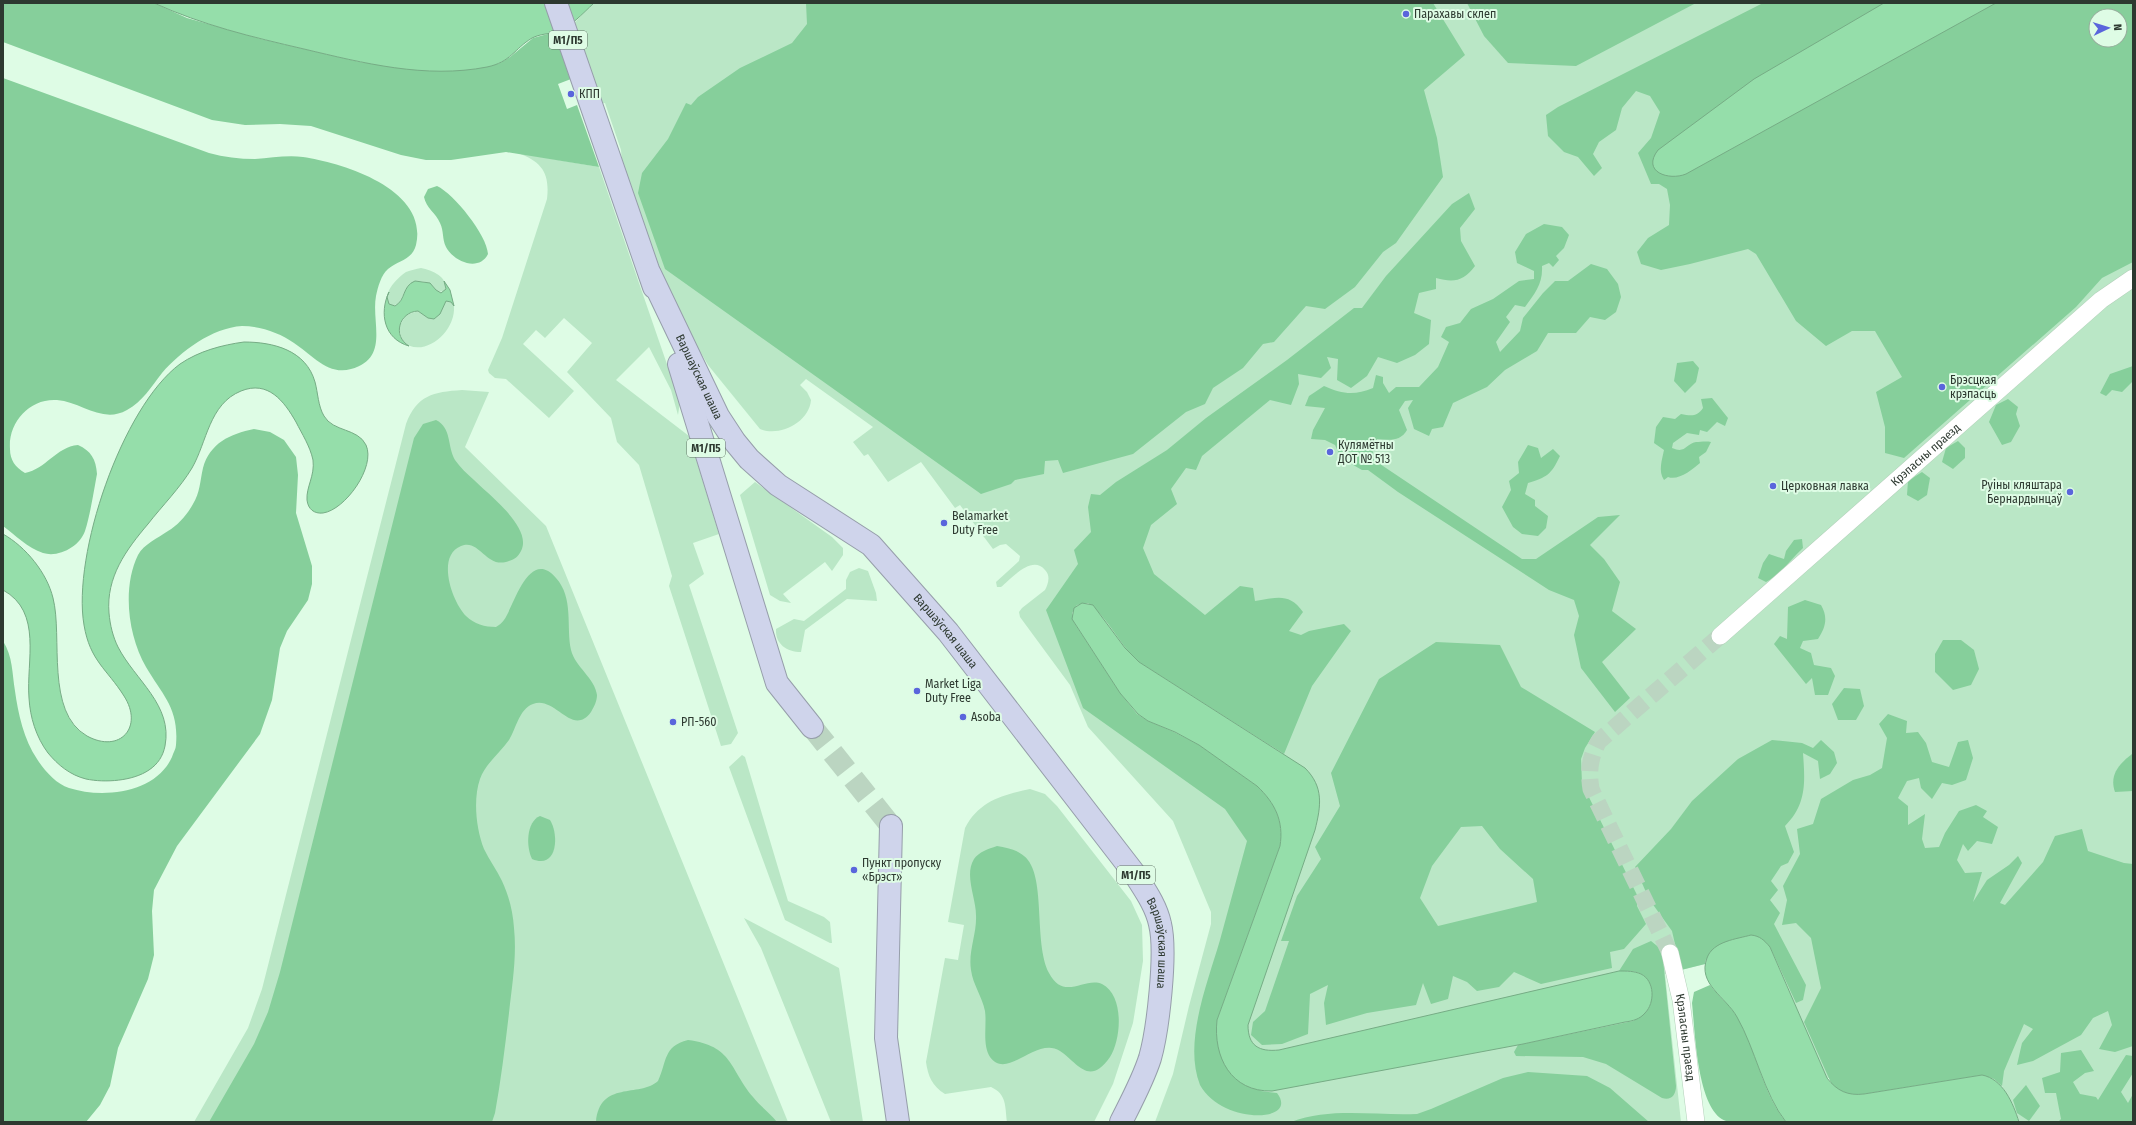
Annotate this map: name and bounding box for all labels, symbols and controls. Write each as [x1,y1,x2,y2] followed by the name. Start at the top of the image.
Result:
[1414,7,1496,21] place label: Парахавы склеп
[2088,8,2128,48] north arrow
[1401,9,1411,19] marker: Парахавы склеп
[2111,24,2124,31] text: N
[549,31,587,49] road number: М1/П5
[579,87,600,101] place label: КПП
[566,89,576,99] marker: КПП
[673,332,726,422] street label: Варшаўская шаша
[1950,373,1997,401] place label: Брэсцкая крэпасць
[1937,382,1947,392] marker: Брэсцкая крэпасць
[1888,420,1963,489] street label: Крэпасны праезд
[1337,438,1394,466] place label: Кулямётны ДОТ № 513
[687,439,725,457] road number: М1/П5
[1325,447,1335,457] marker: Кулямётны ДОТ № 513
[1981,478,2063,506] place label: Руіны кляштара Бернардынцаў
[1781,479,1869,493] place label: Церковная лавка
[1768,481,1778,491] marker: Церковная лавка
[2065,487,2075,497] marker: Руіны кляштара Бернардынцаў
[952,509,1008,537] place label: Belamarket Duty Free
[939,518,949,528] marker: Belamarket Duty Free
[910,591,981,671] street label: Варшаўская шаша
[925,677,982,705] place label: Market Liga Duty Free
[912,686,922,696] marker: Market Liga Duty Free
[971,710,1001,724] place label: Asoba
[958,712,968,722] marker: Asoba
[681,715,717,729] place label: РП-560
[668,717,678,727] marker: РП-560
[862,856,942,884] place label: Пункт пропуску «Брэст»
[849,865,859,875] marker: Пункт пропуску «Брэст»
[1117,866,1155,884] road number: М1/П5
[1144,895,1170,989] street label: Варшаўская шаша
[1673,992,1698,1082] street label: Крэпасны праезд

